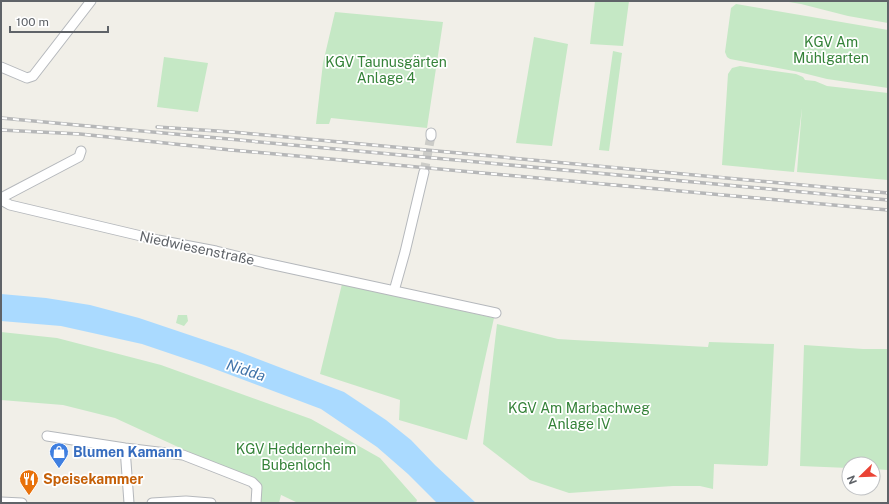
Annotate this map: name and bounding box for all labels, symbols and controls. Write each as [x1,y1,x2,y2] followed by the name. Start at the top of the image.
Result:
[10,8,108,34] scale bar
[16,15,49,29] text: 100 m
[793,34,869,66] park label: KGV Am Mühlgarten
[325,54,447,86] park label: KGV Taunusgärten Anlage 4
[138,228,256,268] street label: Niedwiesenstraße
[224,356,268,384] water label: Nidda
[508,400,650,432] park label: KGV Am Marbachweg Anlage IV
[48,441,70,469] shop icon: Blumen Kamann
[236,441,356,473] park label: KGV Heddernheim Bubenloch
[73,444,182,460] place label: Blumen Kamann
[841,456,881,496] north arrow
[18,468,40,496] restaurant icon: Speisekammer
[43,471,143,487] place label: Speisekammer
[845,474,859,486] text: N

